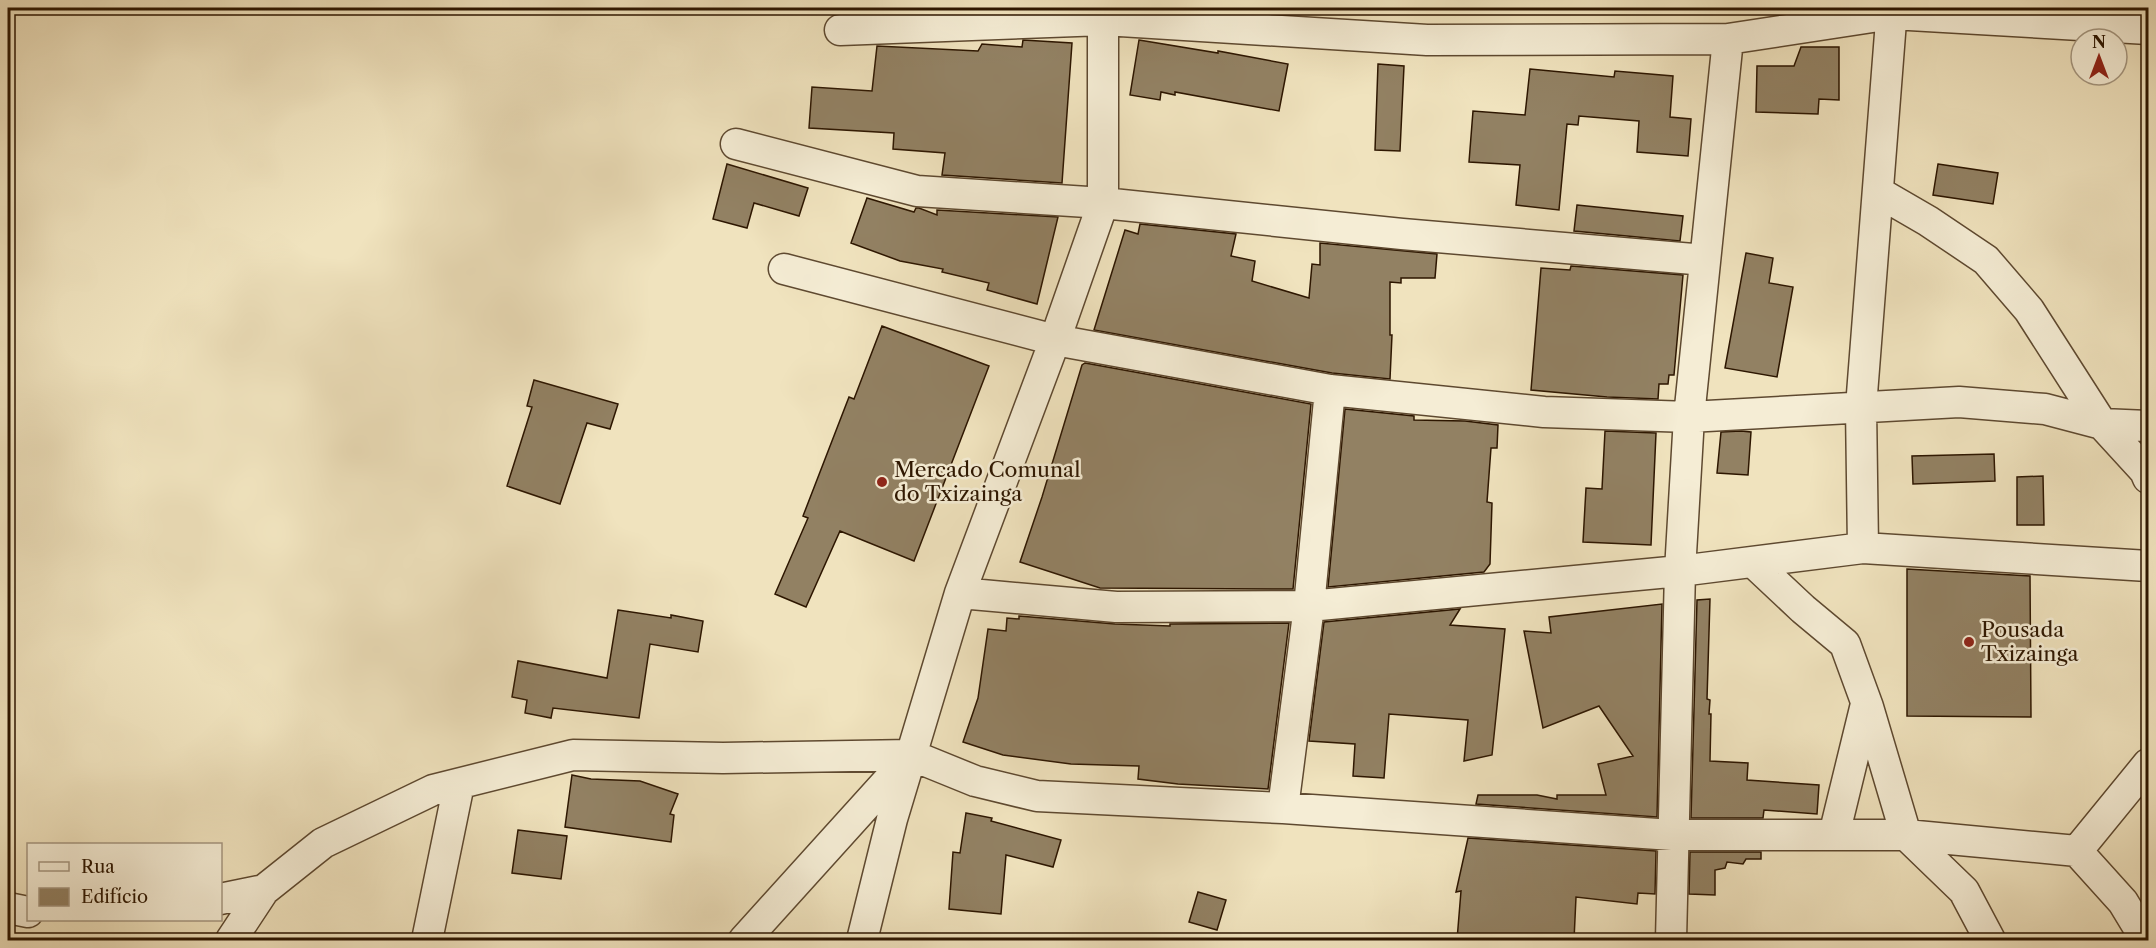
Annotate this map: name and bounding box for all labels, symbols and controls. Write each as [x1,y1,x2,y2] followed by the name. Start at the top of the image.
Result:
[2069,27,2129,87] north arrow
[2092,32,2106,52] text: N
[894,457,1080,506] place label: Mercado Comunal do Txizainga
[875,475,889,489] marker: Mercado Comunal do Txizainga
[1981,617,2080,666] place label: Pousada Txizainga
[1962,635,1976,649] marker: Pousada Txizainga
[27,843,222,921] legend
[81,856,115,878] text: Rua
[81,886,148,908] text: Edifício

